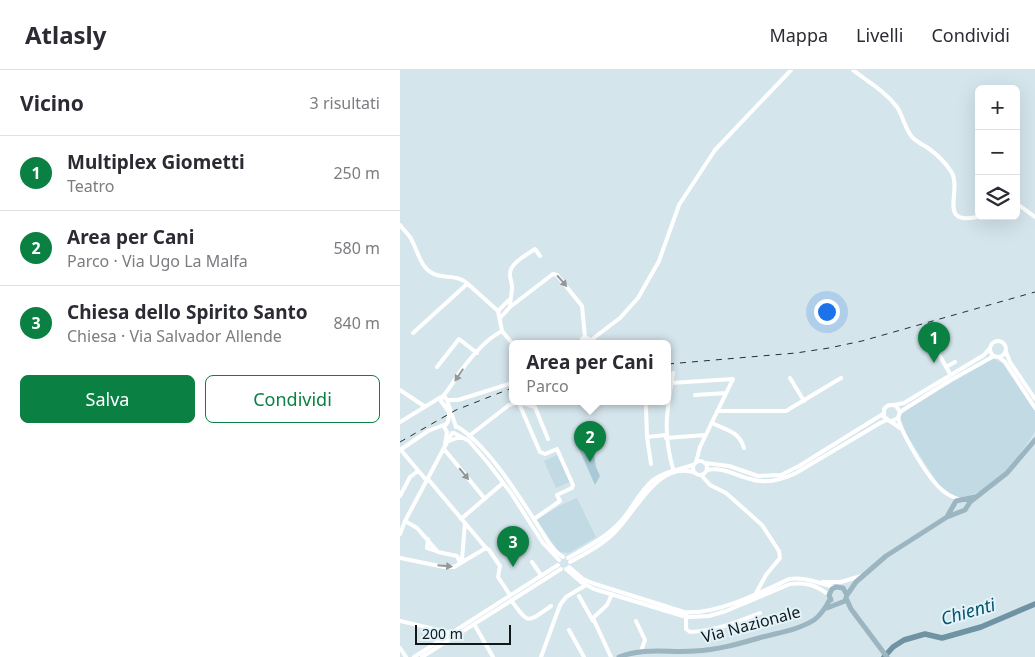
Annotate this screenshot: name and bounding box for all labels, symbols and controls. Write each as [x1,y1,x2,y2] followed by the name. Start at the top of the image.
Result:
[25,18,106,51] text: Atlasly
[769,23,828,47] text: Mappa
[856,23,903,47] text: Livelli
[931,23,1010,47] text: Condividi
[975,85,1020,220] map controls
[975,85,1020,130] button: +
[20,89,84,117] text: Vicino
[310,92,380,114] text: 3 risultati
[975,130,1020,175] button: −
[67,149,245,175] text: Multiplex Giometti
[31,162,41,184] text: 1
[333,162,380,184] text: 250 m
[67,175,115,197] text: Teatro
[975,175,1020,220] button: layers
[67,224,194,250] text: Area per Cani
[31,237,41,259] text: 2
[333,237,380,259] text: 580 m
[67,250,248,272] text: Parco · Via Ugo La Malfa
[556,275,567,288] one-way arrow
[67,299,308,325] text: Chiesa dello Spirito Santo
[814,299,840,325] your location
[31,312,41,334] text: 3
[333,312,380,334] text: 840 m
[918,322,950,363] pin: 1
[67,325,282,347] text: Chiesa · Via Salvador Allende
[509,340,671,405] popup
[526,349,654,375] text: Area per Cani
[454,368,463,382] one-way arrow
[20,375,195,423] button: Salva
[205,375,380,423] button: Condividi
[526,375,569,397] text: Parco
[574,421,606,462] pin: 2
[459,467,470,480] one-way arrow
[497,526,529,567] pin: 3
[437,562,453,570] one-way arrow
[938,592,998,630] water label: Chienti
[699,600,803,648] street label: Via Nazionale
[415,622,511,645] scale bar
[422,624,463,643] text: 200 m

